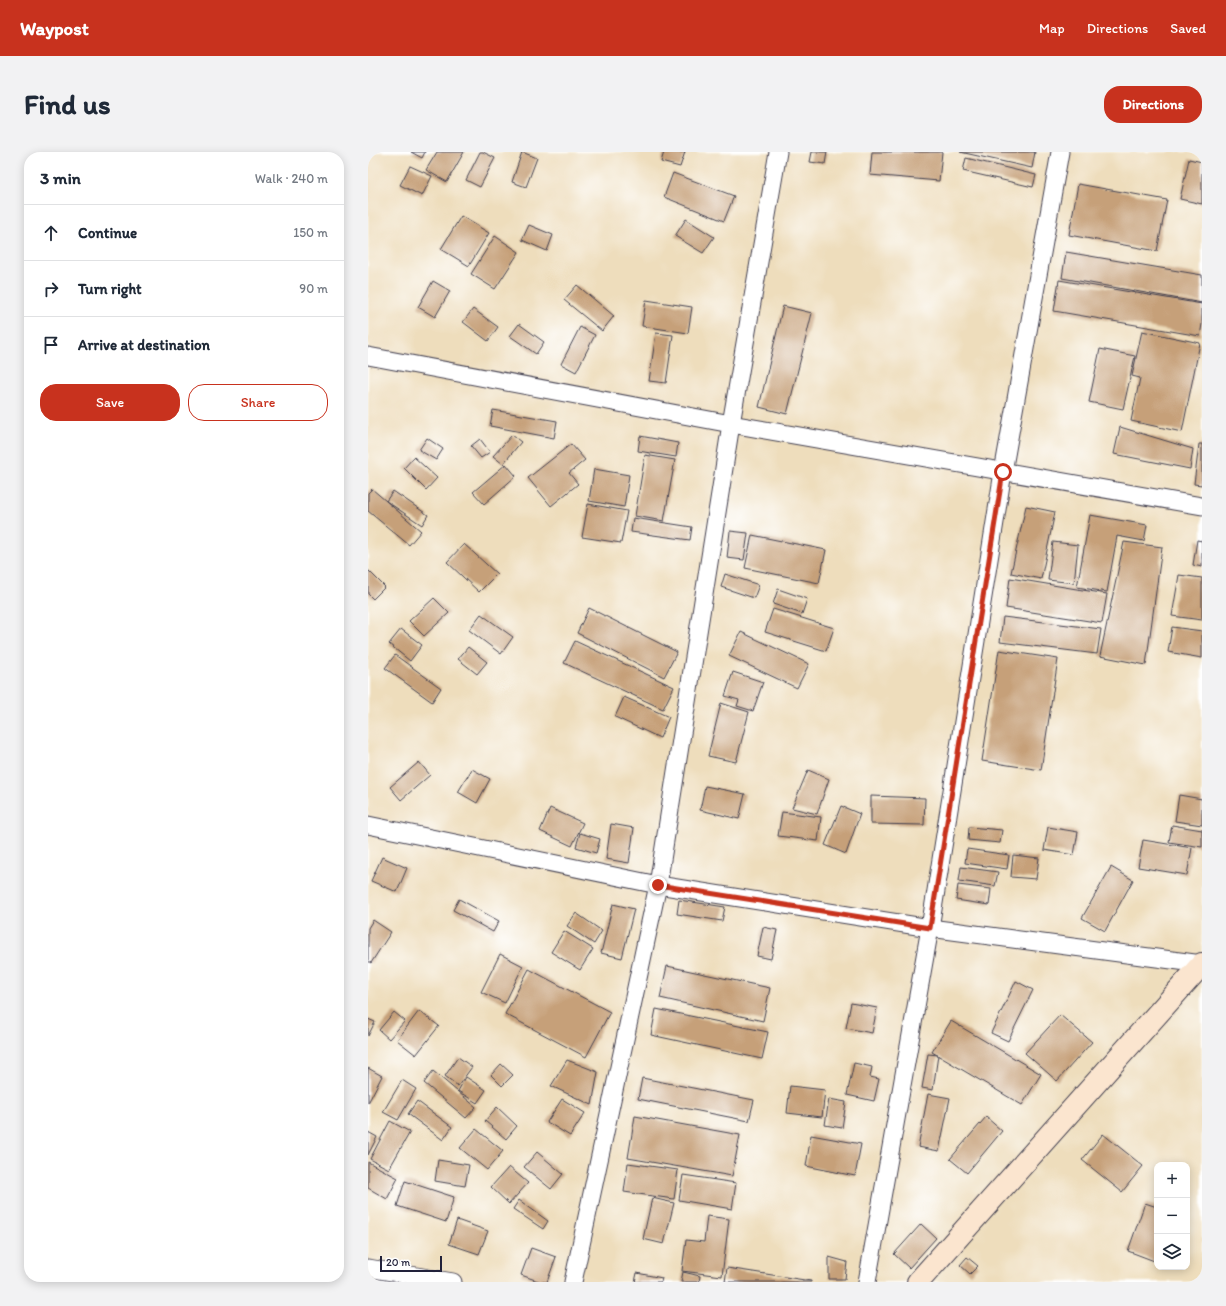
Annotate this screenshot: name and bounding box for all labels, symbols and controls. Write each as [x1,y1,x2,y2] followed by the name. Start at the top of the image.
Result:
[20,17,89,40] text: Waypost
[1039,20,1065,37] text: Map
[1087,20,1148,37] text: Directions
[1170,20,1206,37] text: Saved
[1104,86,1202,123] button: Directions
[24,87,111,121] text: Find us
[40,168,81,188] text: 3 min
[255,171,328,186] text: Walk · 240 m
[40,222,62,244] icon: ahead
[78,224,137,242] text: Continue
[293,225,328,240] text: 150 m
[40,278,62,300] icon: right
[78,280,142,298] text: Turn right
[299,281,328,296] text: 90 m
[40,334,62,356] icon: arrive
[78,336,210,354] text: Arrive at destination
[40,384,180,421] button: Save
[188,384,328,421] button: Share
[994,463,1012,481] route start
[649,876,667,894] route end
[1154,1162,1190,1270] map controls
[1154,1162,1190,1198] button: +
[1154,1198,1190,1234] button: −
[1154,1234,1190,1270] button: layers
[380,1254,442,1273] scale bar
[386,1256,410,1269] text: 20 m

